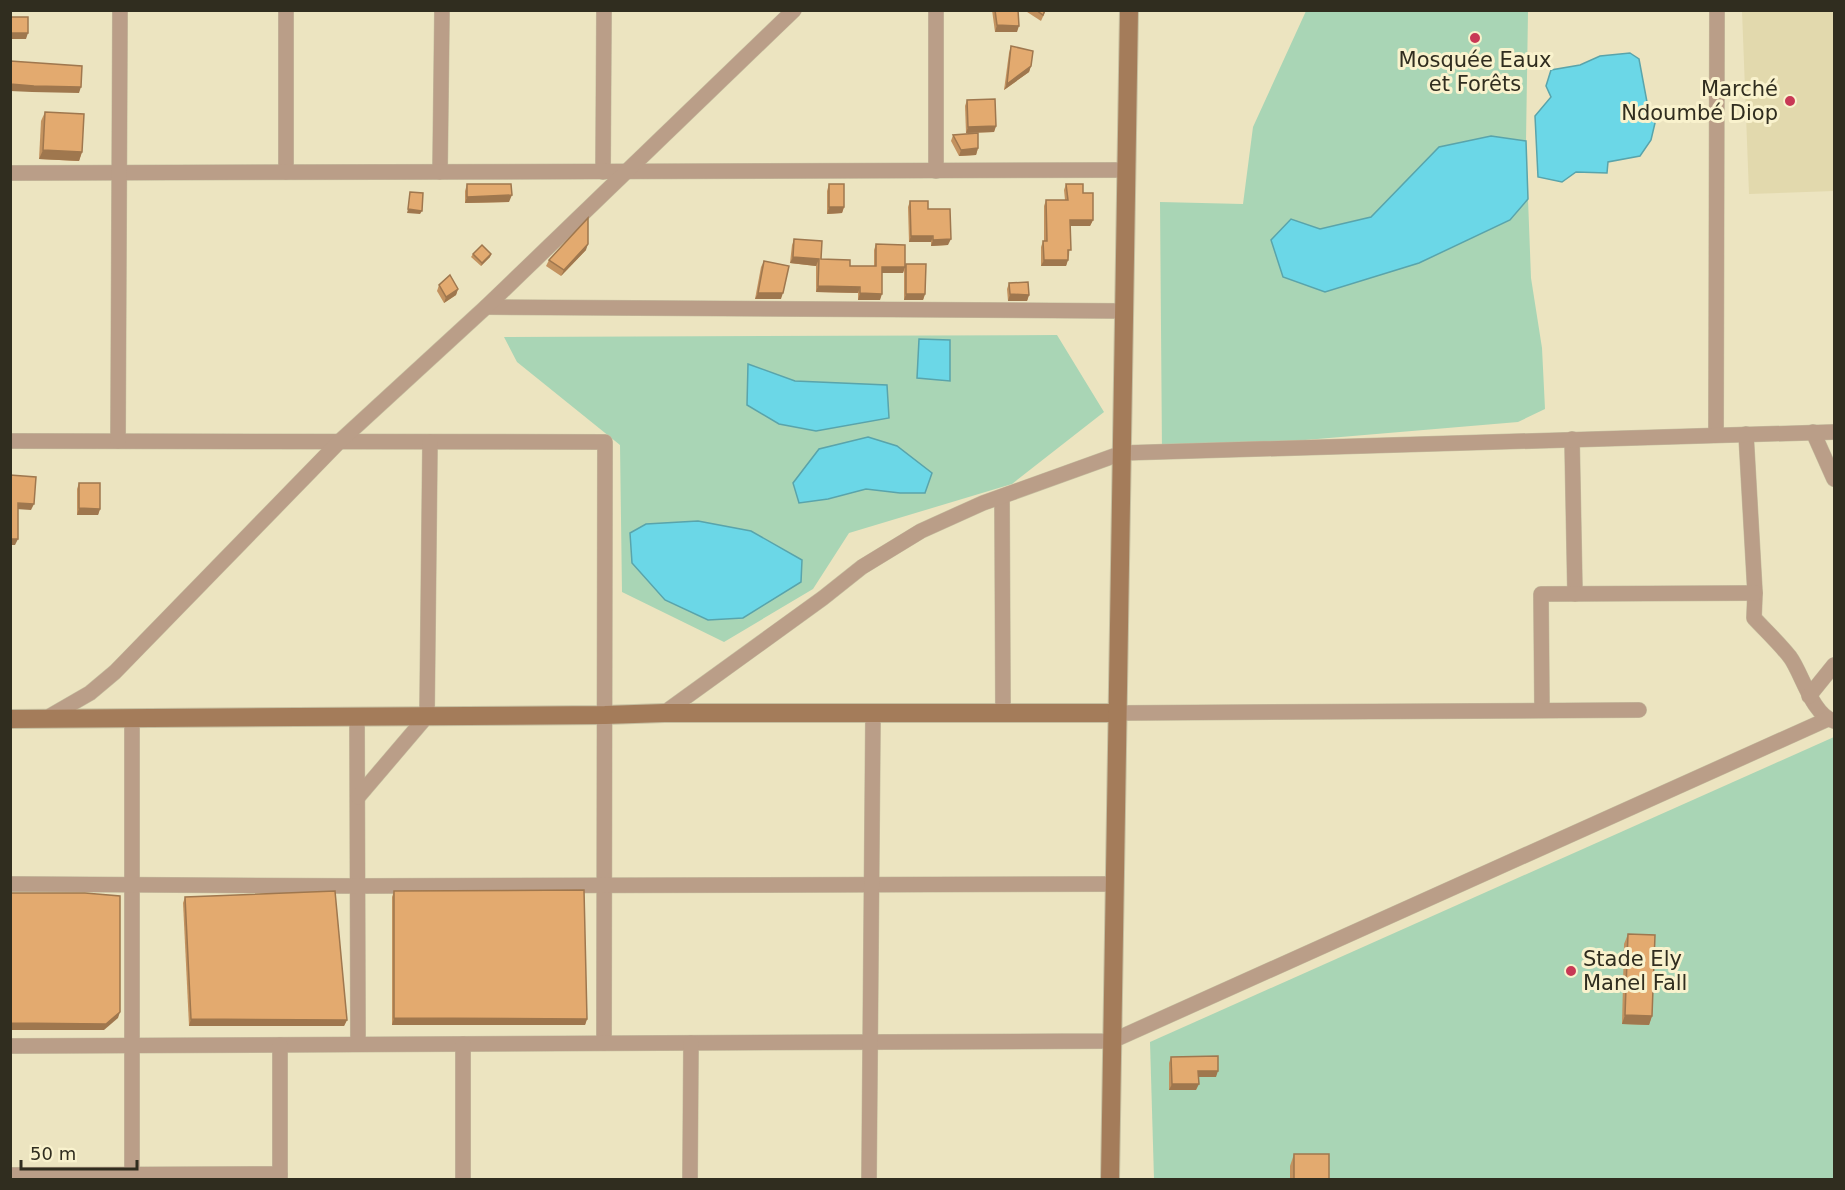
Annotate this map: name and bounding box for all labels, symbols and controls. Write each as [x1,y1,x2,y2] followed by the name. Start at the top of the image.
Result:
[1468,31,1482,45] marker: Mosquée Eaux et Forêts
[1399,48,1551,96] place label: Mosquée Eaux et Forêts
[1621,77,1778,125] place label: Marché Ndoumbé Diop
[1783,94,1797,108] marker: Marché Ndoumbé Diop
[1583,947,1687,995] place label: Stade Ely Manel Fall
[1564,964,1578,978] marker: Stade Ely Manel Fall
[21,1133,136,1171] scale bar
[30,1143,76,1164] text: 50 m

